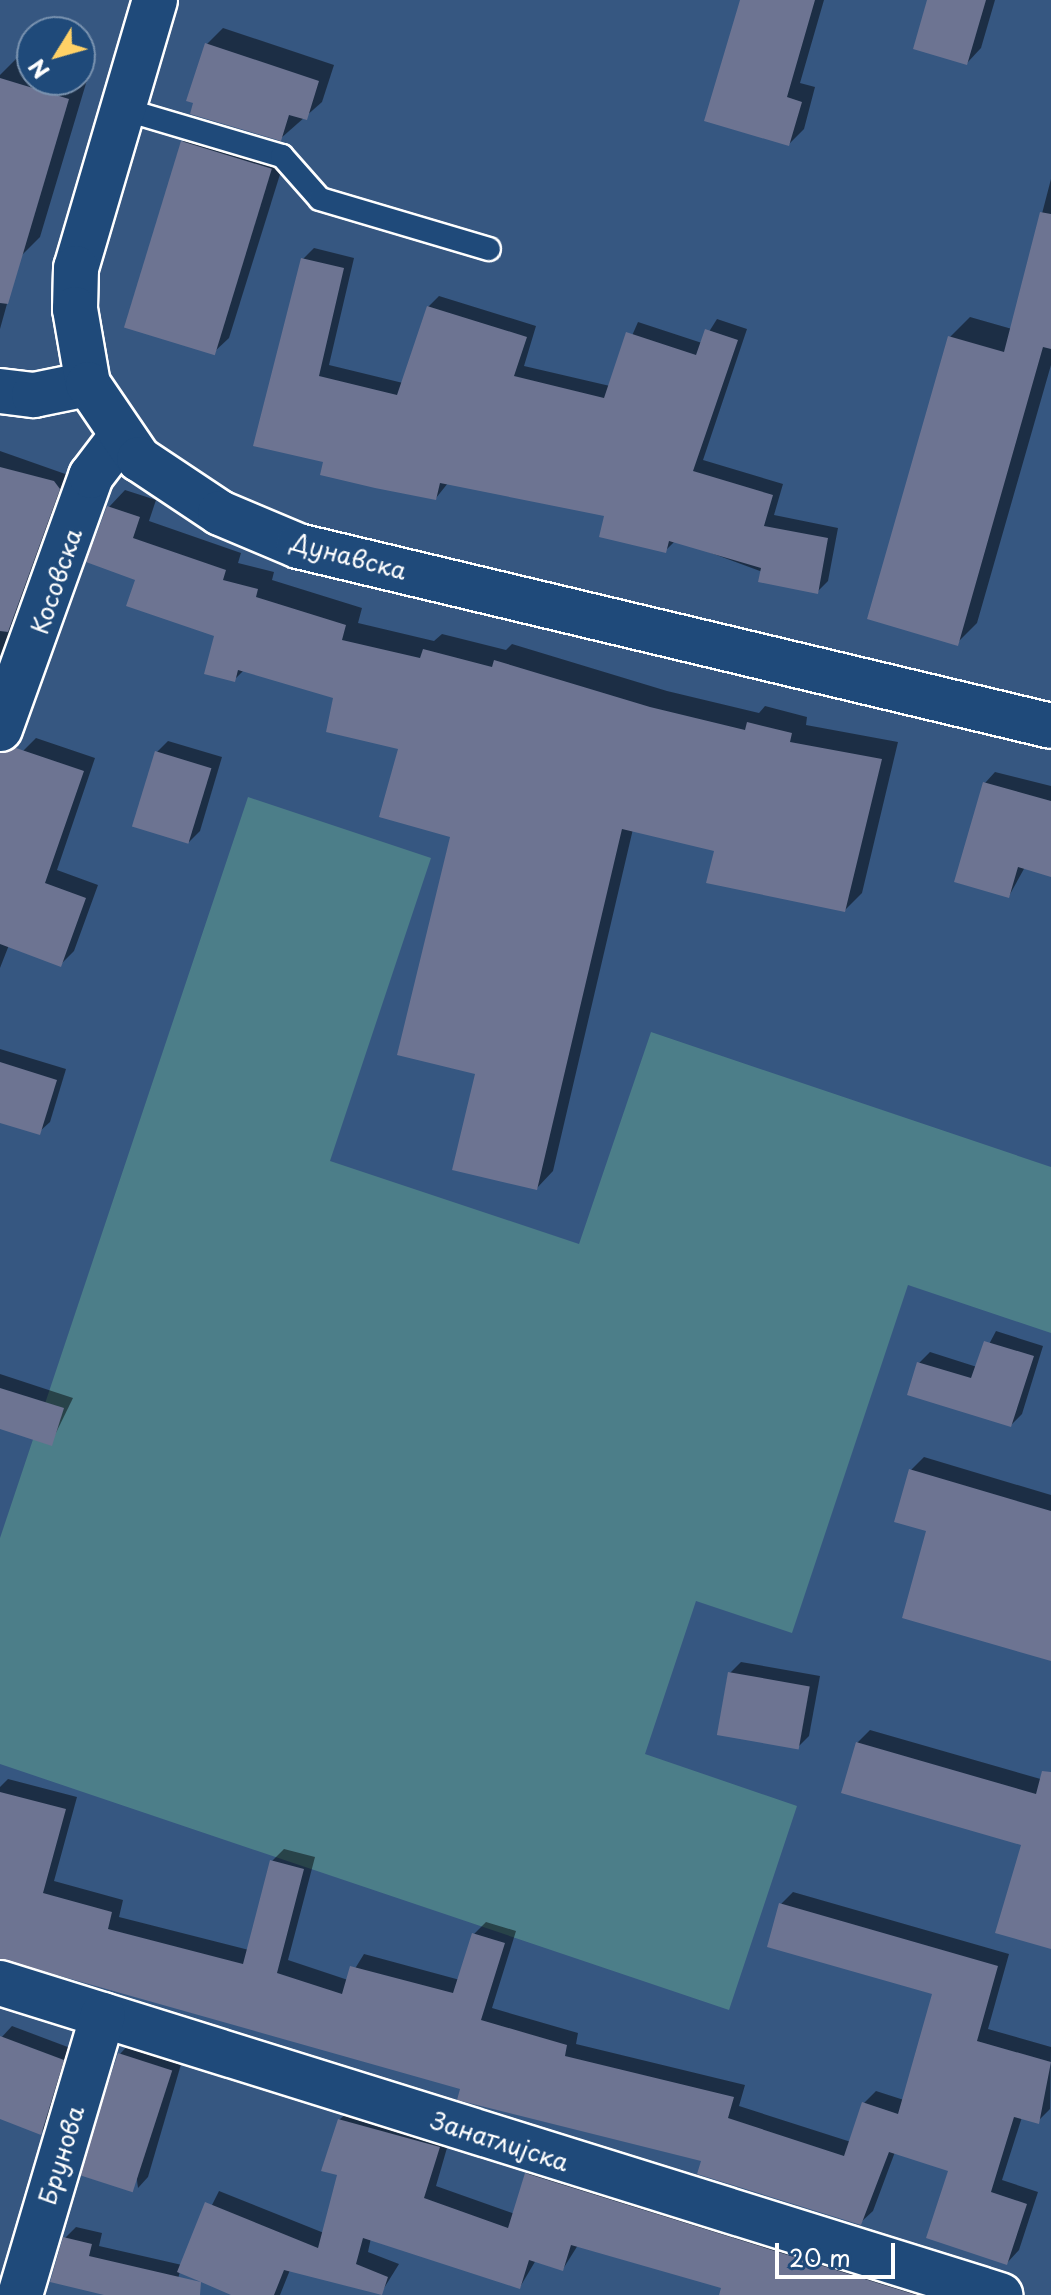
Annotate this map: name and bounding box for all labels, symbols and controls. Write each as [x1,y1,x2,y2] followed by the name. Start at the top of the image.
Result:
[16,16,96,96] north arrow
[20,53,56,86] text: N
[25,524,87,638] street label: Косовска
[288,527,410,585] street label: Дунавска
[32,2102,90,2208] street label: Брунова
[428,2105,572,2177] street label: Занатлијска
[779,2227,899,2277] scale bar
[789,2239,851,2275] text: 20 m

